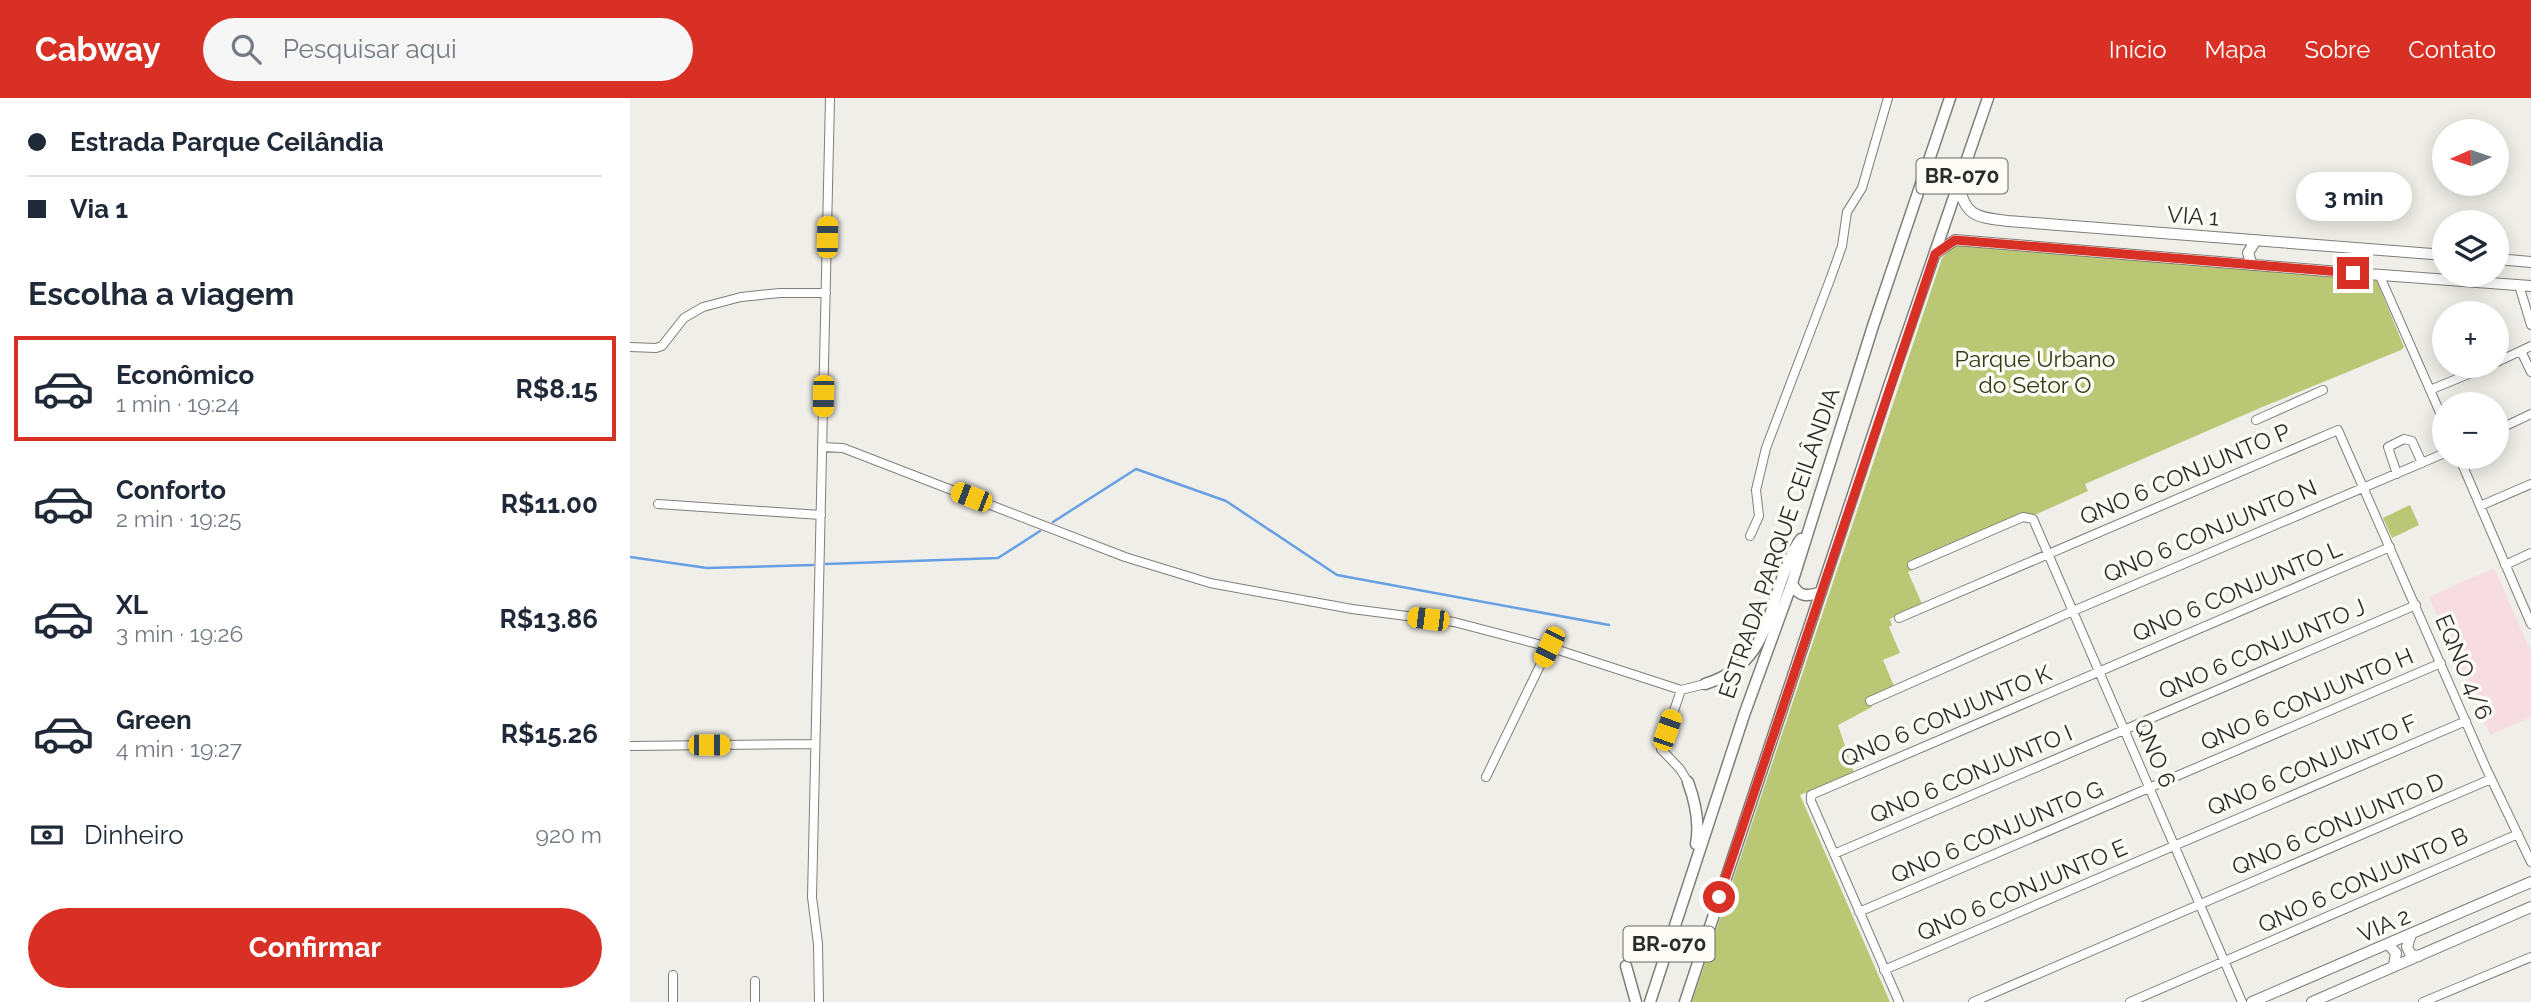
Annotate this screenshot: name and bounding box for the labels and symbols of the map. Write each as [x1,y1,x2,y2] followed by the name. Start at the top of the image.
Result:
[2432,119,2510,196] north arrow
[1916,158,2008,194] road number: BR-070
[2295,172,2411,220] callout: 3 min
[2166,200,2220,231] street label: VIA 1
[817,216,838,258] car
[2337,257,2369,289] route end
[1955,345,2115,398] park label: Parque Urbano do Setor O
[813,375,834,417] car
[1713,383,1845,702] street label: ESTRADA PARQUE CEILÂNDIA
[2076,417,2294,530] street label: QNO 6 CONJUNTO P
[2099,473,2320,588] street label: QNO 6 CONJUNTO N
[948,480,995,514] car
[2128,534,2346,647] street label: QNO 6 CONJUNTO L
[2154,593,2369,704] street label: QNO 6 CONJUNTO J
[1406,606,1451,632] car
[2430,610,2499,723] street label: EQNO 4/6
[1531,624,1568,670] car
[2196,642,2417,756] street label: QNO 6 CONJUNTO H
[1836,659,2055,772] street label: QNO 6 CONJUNTO K
[1651,707,1684,753] car
[2203,708,2421,821] street label: QNO 6 CONJUNTO F
[2129,714,2182,791] street label: QNO 6
[1866,719,2076,828] street label: QNO 6 CONJUNTO I
[689,735,731,756] car
[2228,767,2448,880] street label: QNO 6 CONJUNTO D
[1887,775,2107,888] street label: QNO 6 CONJUNTO G
[2254,821,2472,938] street label: QNO 6 CONJUNTO B
[1913,833,2131,946] street label: QNO 6 CONJUNTO E
[1703,881,1735,913] route start
[2354,902,2414,948] street label: VIA 2
[1623,926,1714,962] road number: BR-070

